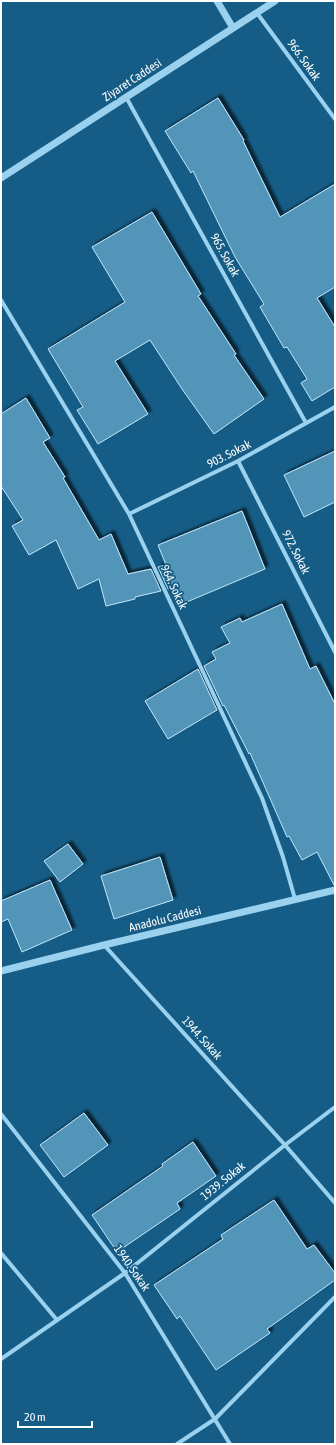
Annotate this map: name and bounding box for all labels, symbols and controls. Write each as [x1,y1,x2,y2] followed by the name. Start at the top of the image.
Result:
[284,37,324,84] street label: 966. Sokak
[100,56,164,104] street label: Ziyaret Caddesi
[207,231,243,280] street label: 965. Sokak
[205,437,254,471] street label: 903. Sokak
[279,528,313,577] street label: 972. Sokak
[158,563,191,612] street label: 964. Sokak
[127,903,203,935] street label: Anadolu Caddesi
[179,1014,225,1063] street label: 1944. Sokak
[198,1158,249,1203] street label: 1939. Sokak
[111,1242,153,1294] street label: 1940. Sokak
[18,1403,92,1429] scale bar
[24,1410,46,1424] text: 20 m

